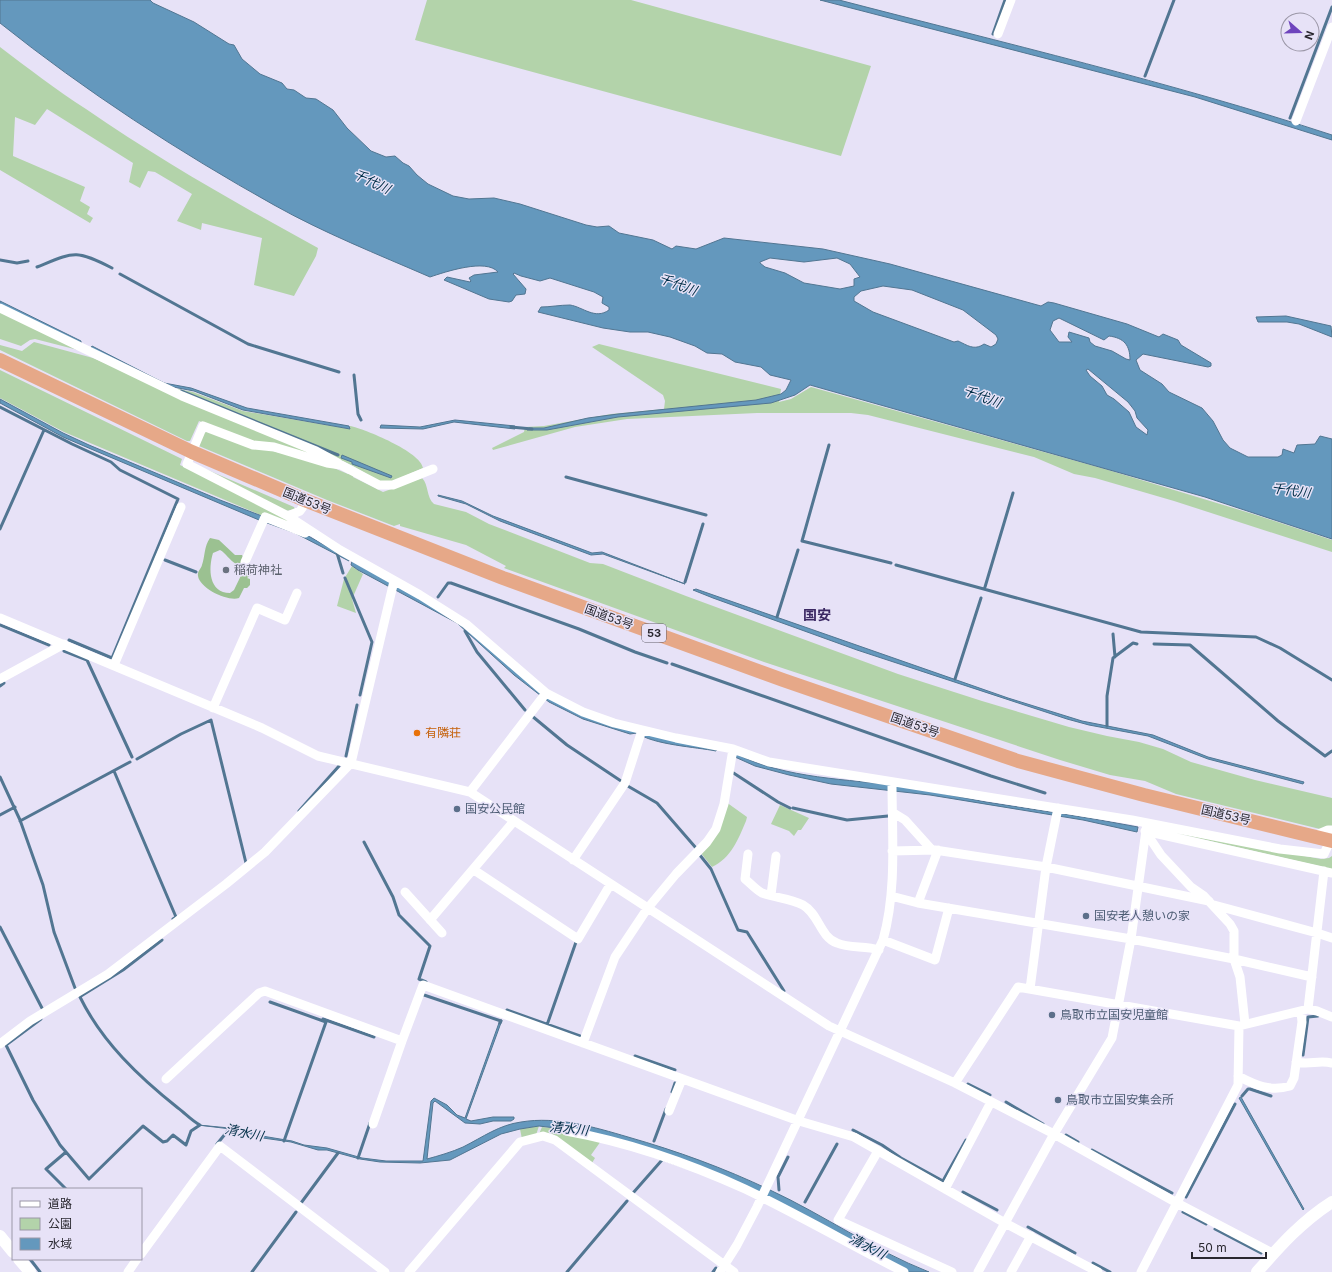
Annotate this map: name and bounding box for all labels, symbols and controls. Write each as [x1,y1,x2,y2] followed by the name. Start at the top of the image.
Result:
[1280,12,1320,52] north arrow
[1301,29,1317,42] text: N
[351,165,395,198] water label: 千代川
[657,270,701,299] water label: 千代川
[961,382,1005,411] water label: 千代川
[1271,479,1313,501] water label: 千代川
[281,484,334,517] street label: 国道53号
[234,562,282,577] place label: 稲荷神社
[221,565,231,575] marker: 稲荷神社
[583,601,636,632] street label: 国道53号
[803,606,831,623] district label: 国安
[642,624,666,642] road number: 53
[889,709,942,740] street label: 国道53号
[425,725,461,740] place label: 有隣荘
[412,728,422,738] marker: 有隣荘
[465,801,525,816] place label: 国安公民館
[1200,802,1253,828] street label: 国道53号
[452,804,462,814] marker: 国安公民館
[1094,908,1190,923] place label: 国安老人憩いの家
[1081,911,1091,921] marker: 国安老人憩いの家
[1060,1007,1168,1022] place label: 鳥取市立国安児童館
[1047,1010,1057,1020] marker: 鳥取市立国安児童館
[1066,1092,1174,1107] place label: 鳥取市立国安集会所
[1053,1095,1063,1105] marker: 鳥取市立国安集会所
[549,1118,591,1138] water label: 清水川
[223,1120,267,1144] water label: 清水川
[12,1188,142,1260] legend
[48,1196,72,1211] text: 道路
[48,1216,72,1231] text: 公園
[847,1230,891,1263] water label: 清水川
[1192,1234,1266,1260] scale bar
[48,1236,72,1251] text: 水域
[1198,1240,1227,1255] text: 50 m

